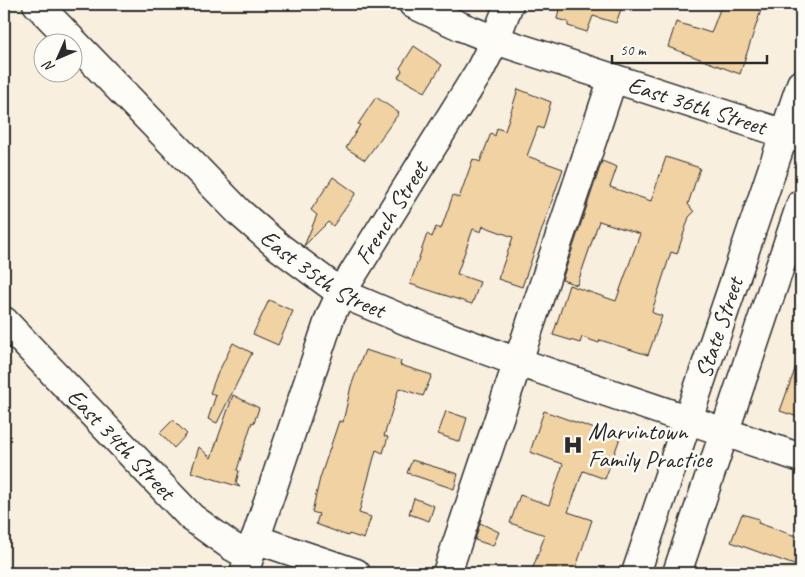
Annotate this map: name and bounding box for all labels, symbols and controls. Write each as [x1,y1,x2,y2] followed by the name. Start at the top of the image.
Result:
[32,32,82,82] north arrow
[612,32,768,64] scale bar
[620,41,647,60] text: 50 m
[38,56,58,76] text: N
[624,69,772,142] street label: East 36th Street
[348,154,435,270] street label: French Street
[254,223,391,326] street label: East 35th Street
[688,272,750,382] street label: State Street
[61,382,183,508] street label: East 34th Street
[588,416,714,474] place label: Marvintown Family Practice
[562,434,584,456] hospital icon: Marvintown Family Practice

